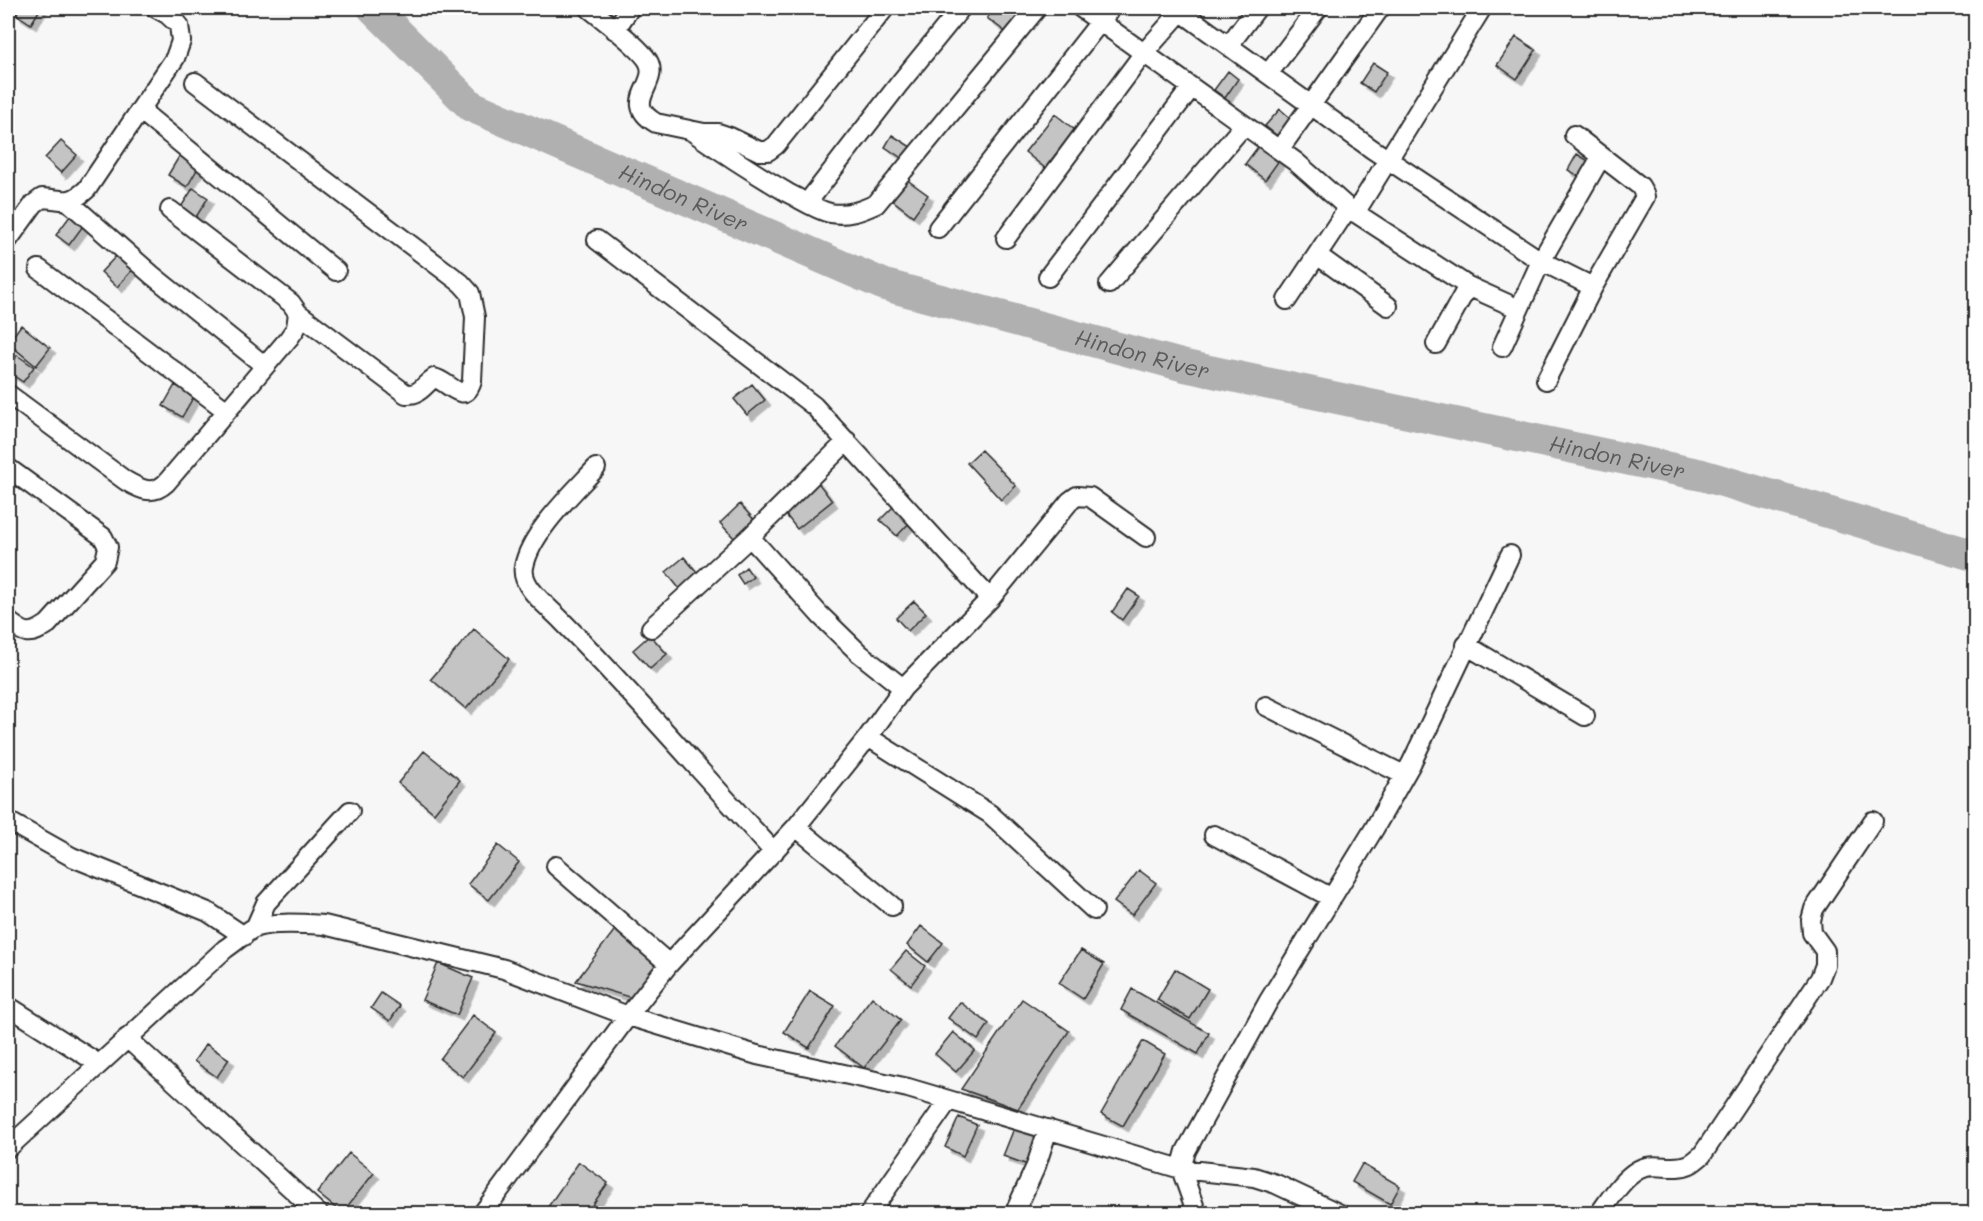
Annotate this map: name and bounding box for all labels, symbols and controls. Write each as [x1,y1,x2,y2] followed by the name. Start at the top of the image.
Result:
[614,157,753,238] water label: Hindon River
[1072,322,1212,385] water label: Hindon River
[1547,428,1688,485] water label: Hindon River

